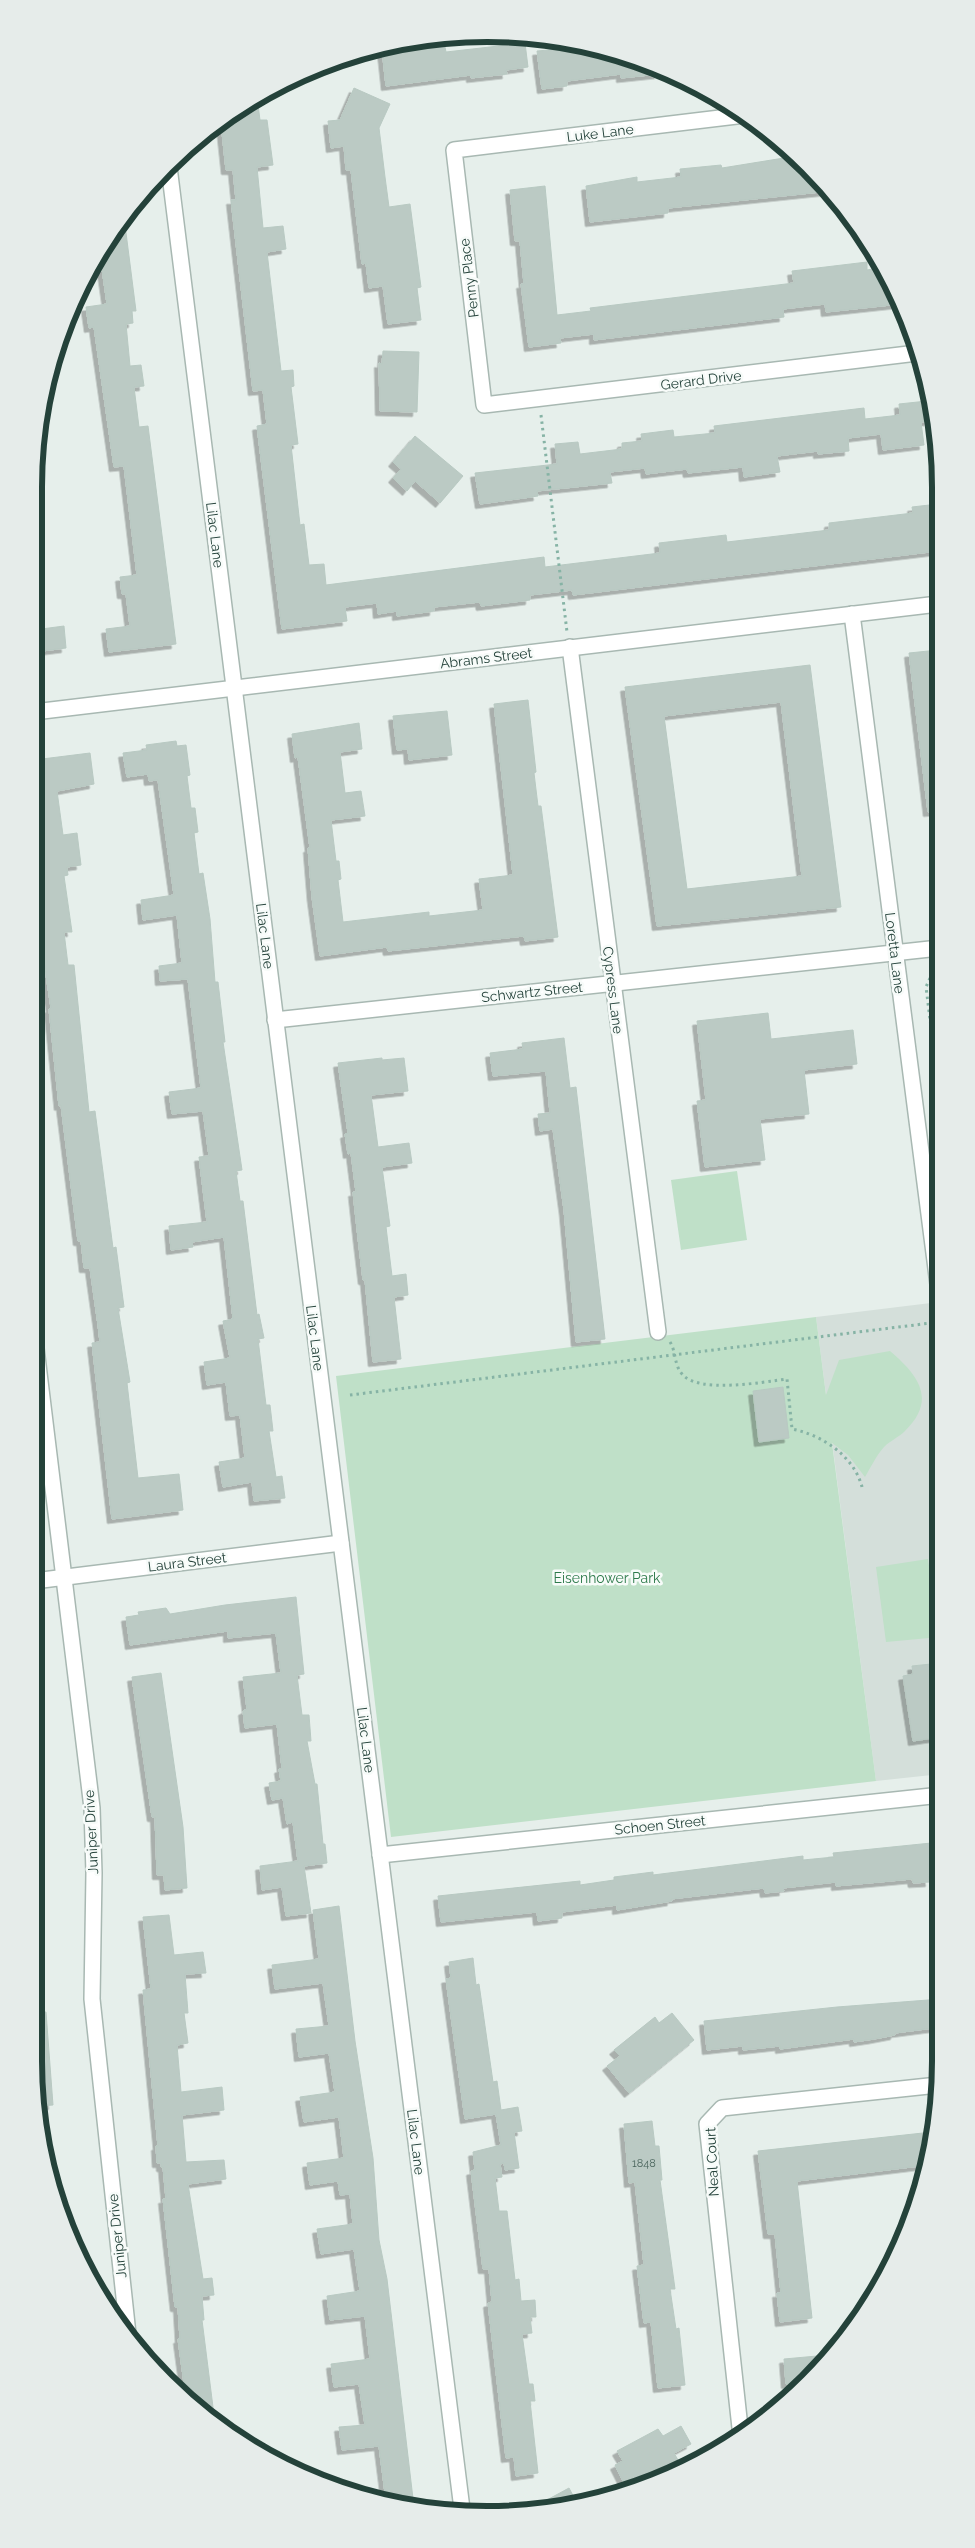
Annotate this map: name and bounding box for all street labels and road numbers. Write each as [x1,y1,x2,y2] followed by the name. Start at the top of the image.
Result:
[566,121,634,145] street label: Luke Lane
[456,237,482,319] street label: Penny Place
[660,367,742,393] street label: Gerard Drive
[203,501,227,569] street label: Lilac Lane
[439,644,533,672] street label: Abrams Street
[253,902,277,970] street label: Lilac Lane
[882,911,908,995] street label: Loretta Lane
[600,945,626,1035] street label: Cypress Lane
[480,979,584,1005] street label: Schwartz Street
[303,1304,327,1372] street label: Lilac Lane
[147,1549,227,1575] street label: Laura Street
[354,1706,378,1774] street label: Lilac Lane
[81,1789,101,1875] street label: Juniper Drive
[614,1812,707,1838] street label: Schoen Street
[404,2108,428,2176] street label: Lilac Lane
[702,2127,722,2197] street label: Neal Court
[105,2193,129,2279] street label: Juniper Drive

